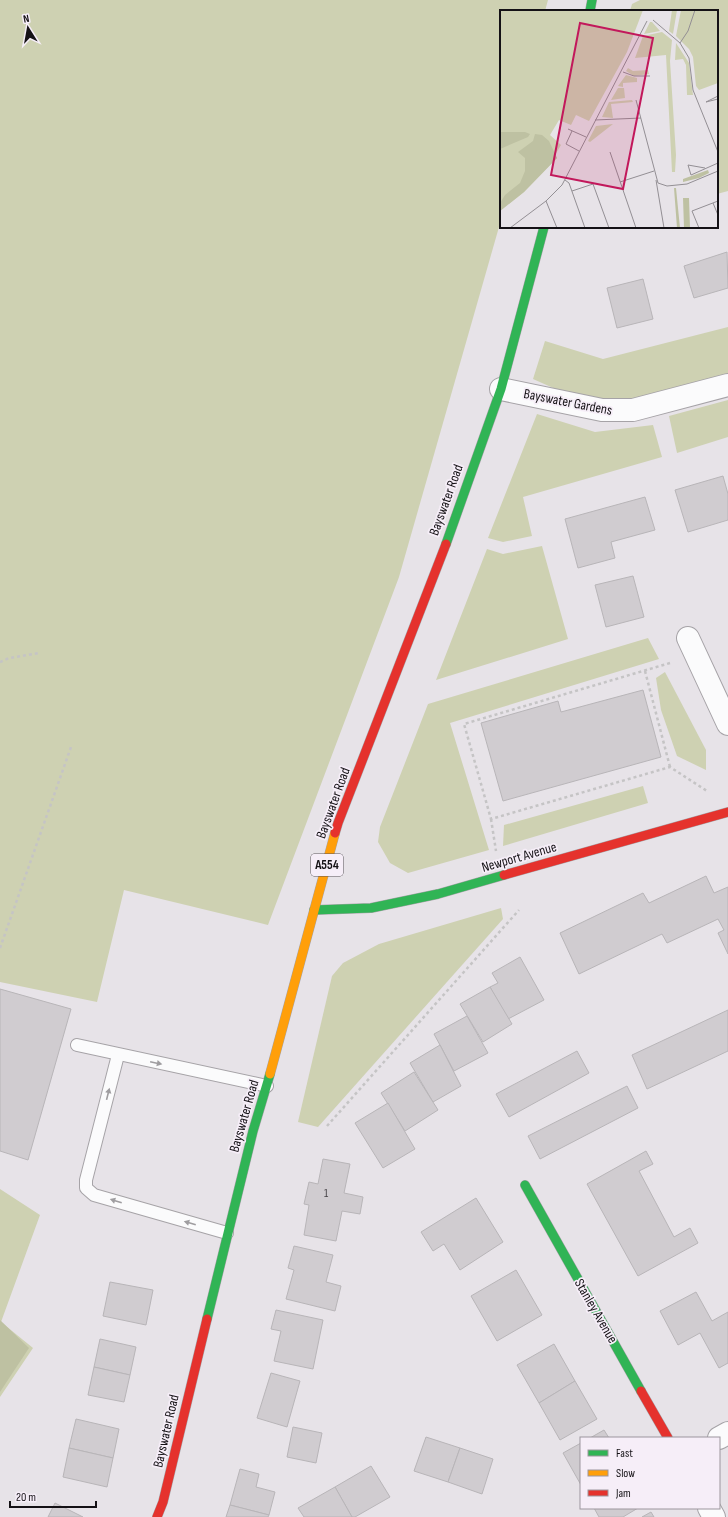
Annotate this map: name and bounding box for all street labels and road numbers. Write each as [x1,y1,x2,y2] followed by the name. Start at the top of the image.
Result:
[522,385,614,419] street label: Bayswater Gardens
[425,462,467,538] street label: Bayswater Road
[312,765,354,841] street label: Bayswater Road
[480,838,558,876] street label: Newport Avenue
[311,854,343,876] road number: A554
[226,1078,262,1154] street label: Bayswater Road
[571,1276,621,1346] street label: Stanley Avenue
[149,1393,183,1469] street label: Bayswater Road

